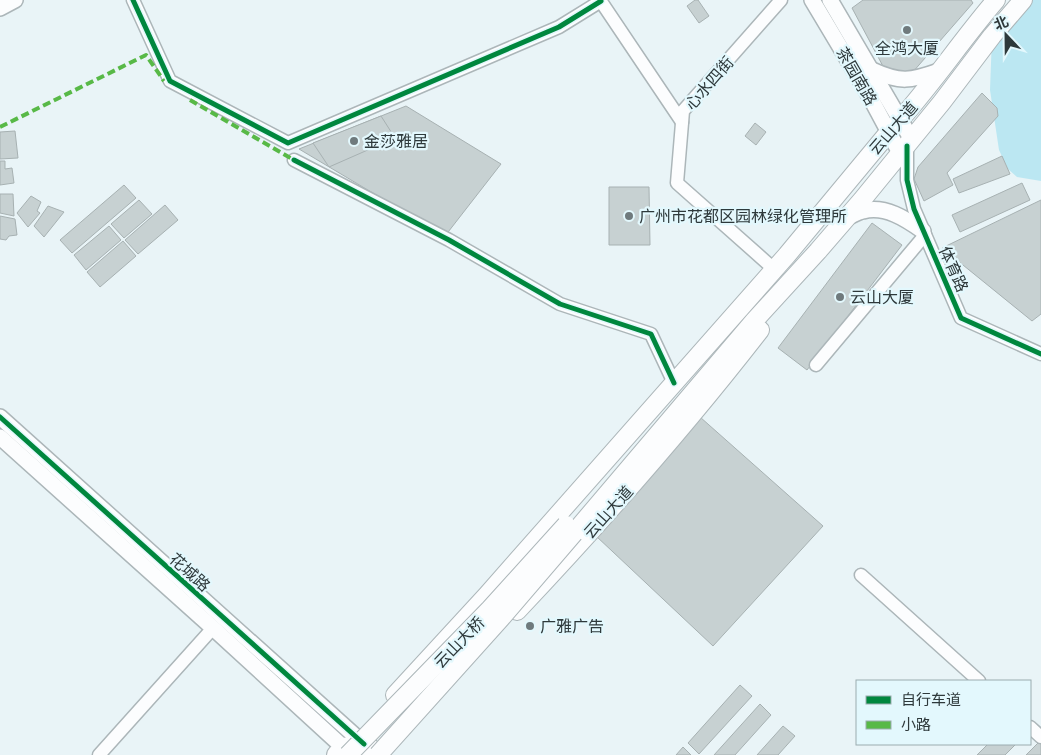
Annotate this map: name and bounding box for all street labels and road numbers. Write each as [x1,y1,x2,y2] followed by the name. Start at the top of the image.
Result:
[831,42,884,109] street label: 茶园南路
[678,50,738,114] street label: 心水四街
[862,95,922,159] street label: 云山大道
[934,242,976,295] street label: 体育路
[577,480,638,543] street label: 云山大道
[165,546,217,596] street label: 花城路
[427,610,489,673] street label: 云山大桥

